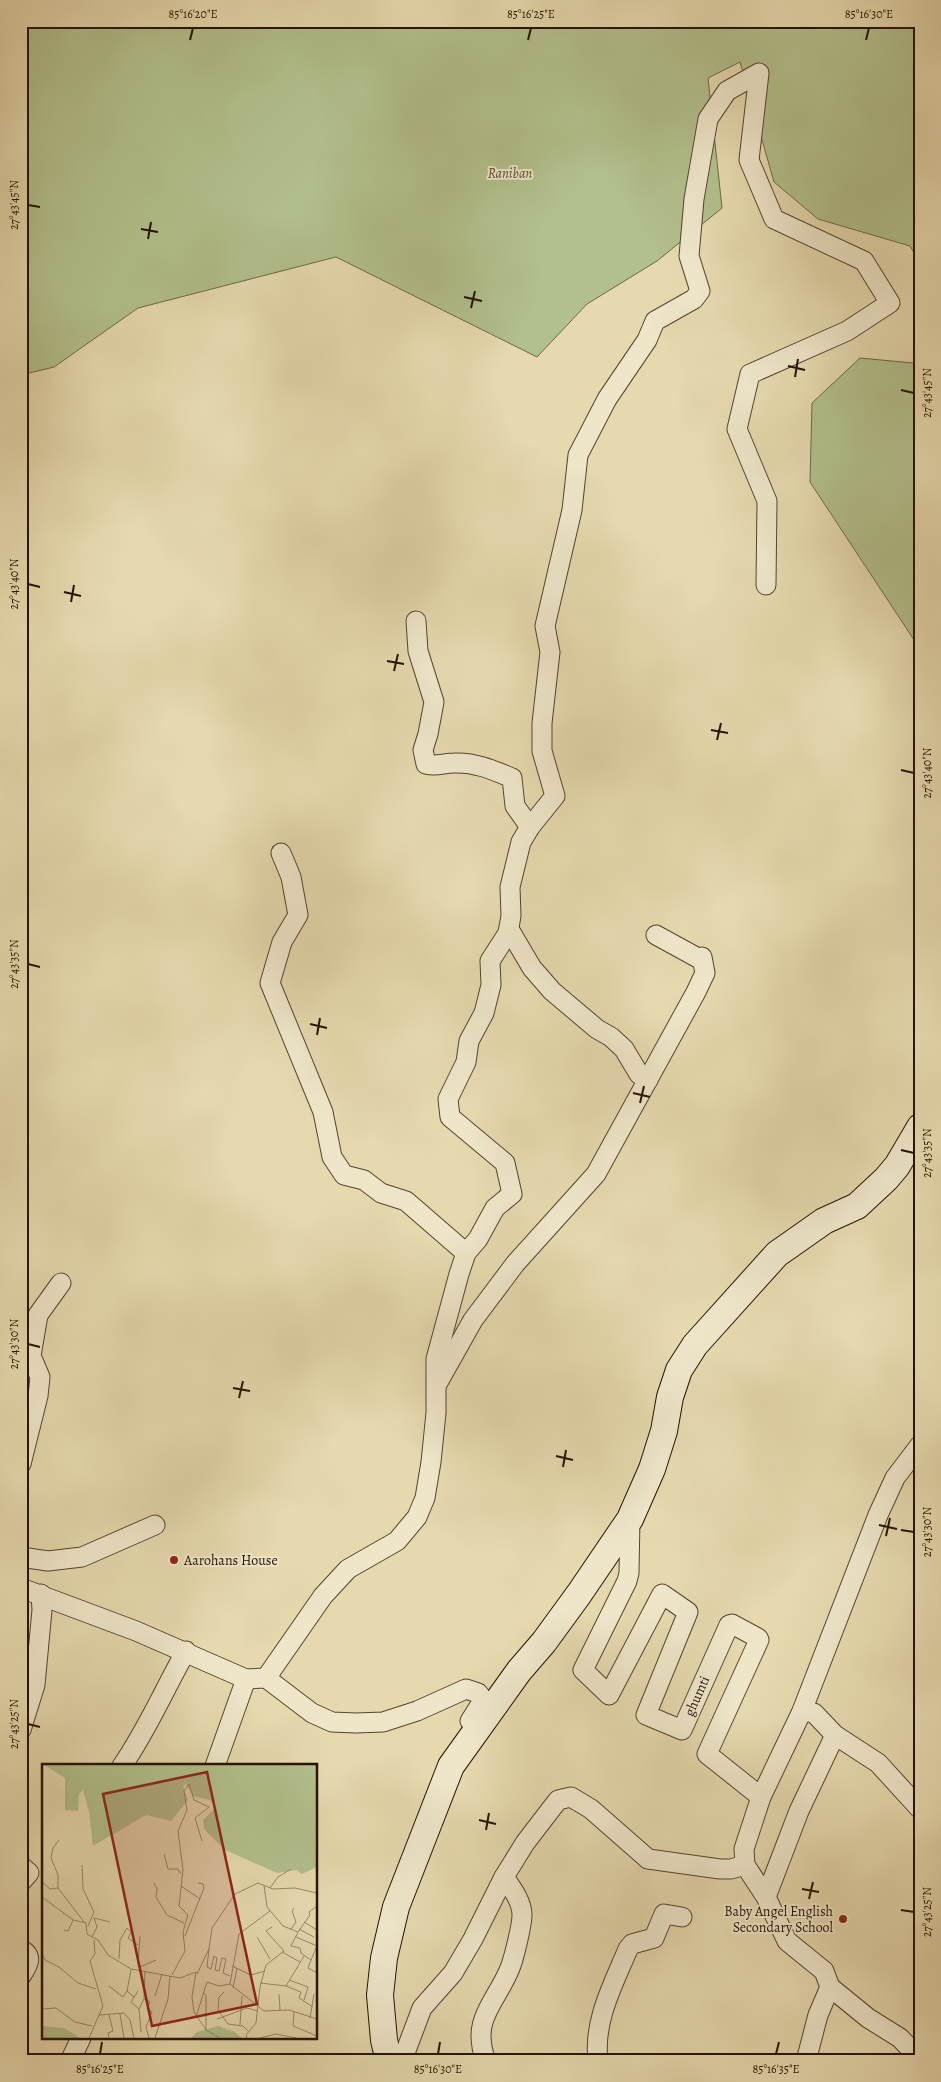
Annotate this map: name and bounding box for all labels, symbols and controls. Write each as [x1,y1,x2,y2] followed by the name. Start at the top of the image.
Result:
[168,6,218,22] text: 85°16'20"E
[507,6,555,22] text: 85°16'25"E
[845,6,893,22] text: 85°16'30"E
[488,164,532,183] park label: Raniban
[6,180,22,230] text: 27°43'45"N
[919,368,935,418] text: 27°43'45"N
[6,558,22,609] text: 27°43'40"N
[919,747,935,798] text: 27°43'40"N
[6,939,22,989] text: 27°43'35"N
[919,1128,935,1178] text: 27°43'35"N
[6,1318,22,1369] text: 27°43'30"N
[919,1506,935,1557] text: 27°43'30"N
[183,1551,278,1570] place label: Aarohans House
[168,1554,180,1566] marker: Aarohans House
[680,1673,714,1719] street label: ghumti
[6,1699,22,1749] text: 27°43'25"N
[42,1764,318,2040] inset map
[919,1887,935,1937] text: 27°43'25"N
[724,1902,834,1937] place label: Baby Angel English Secondary School
[837,1913,849,1925] marker: Baby Angel English Secondary School
[76,2061,124,2077] text: 85°16'25"E
[414,2061,462,2077] text: 85°16'30"E
[752,2061,800,2077] text: 85°16'35"E

